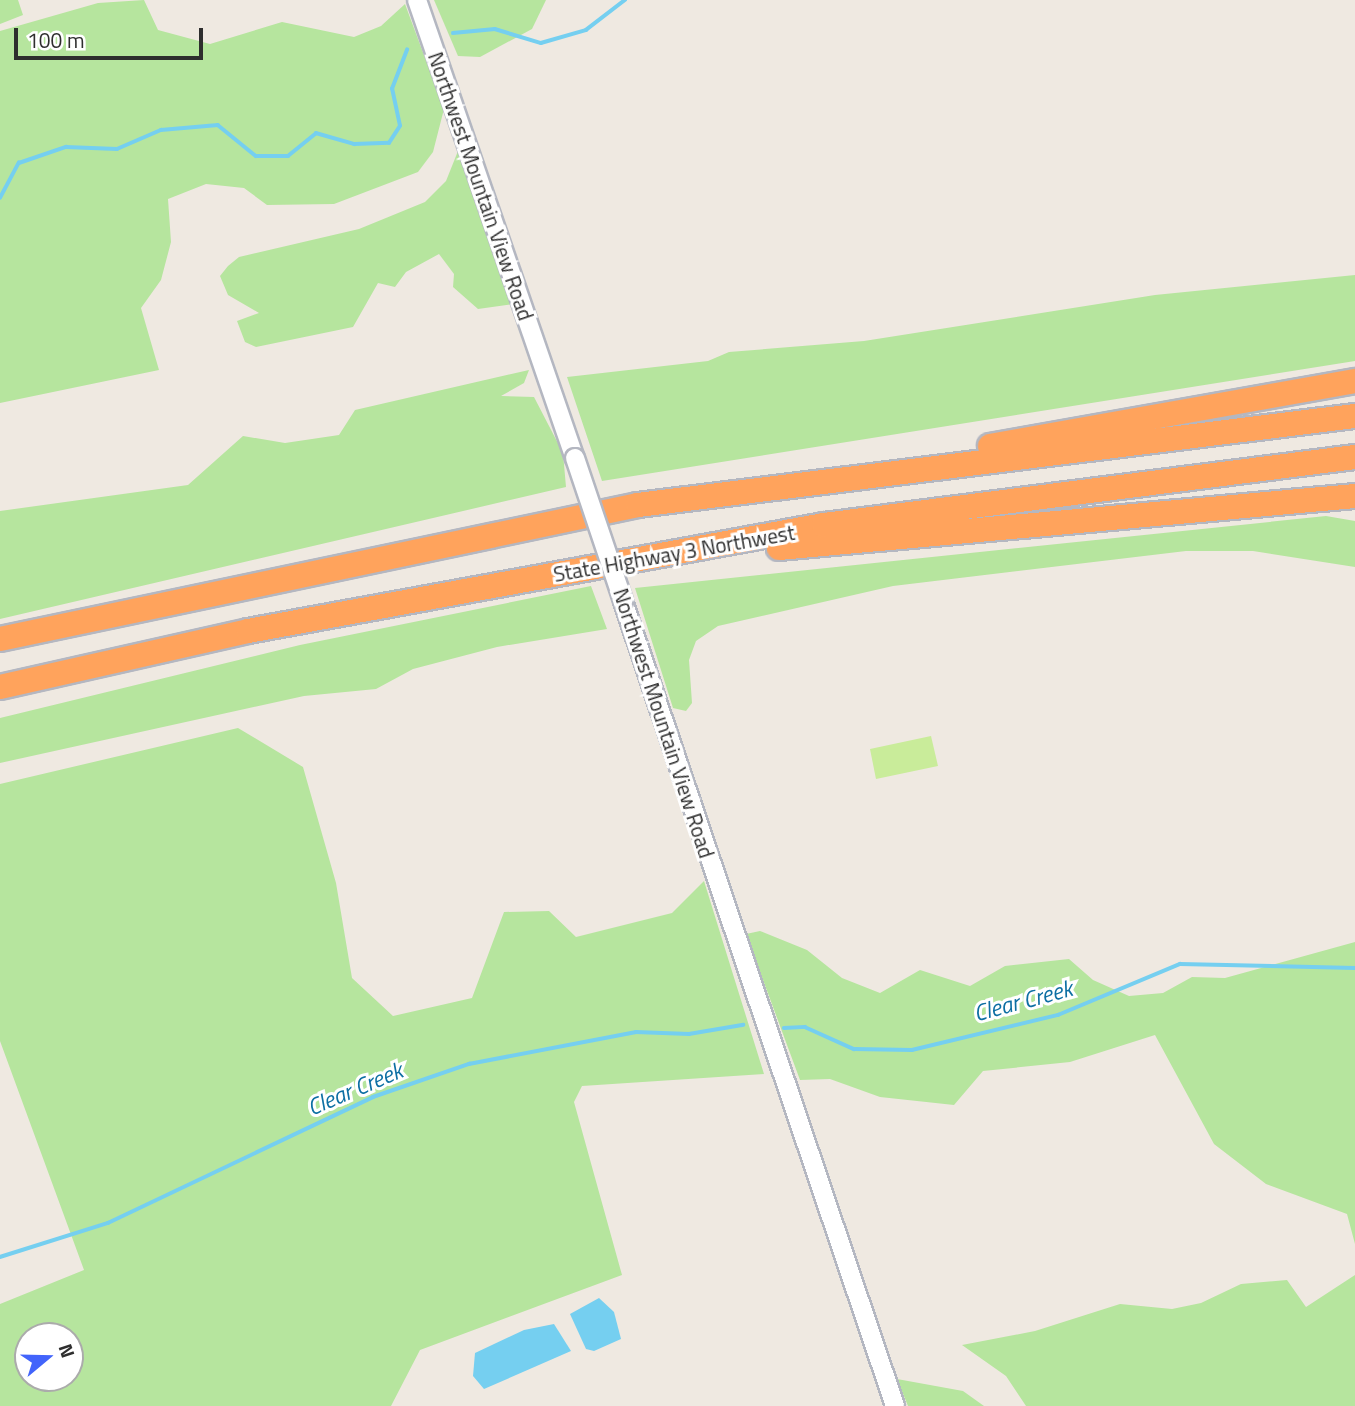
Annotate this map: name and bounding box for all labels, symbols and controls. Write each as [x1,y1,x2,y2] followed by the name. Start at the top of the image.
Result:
[18,14,206,58] scale bar
[27,24,84,56] text: 100 m
[423,49,539,323] street label: Northwest Mountain View Road
[551,519,797,587] street label: State Highway 3 Northwest
[608,585,720,861] street label: Northwest Mountain View Road
[971,975,1075,1027] water label: Clear Creek
[303,1057,407,1121] water label: Clear Creek
[14,1322,84,1392] north arrow
[52,1340,83,1362] text: N

